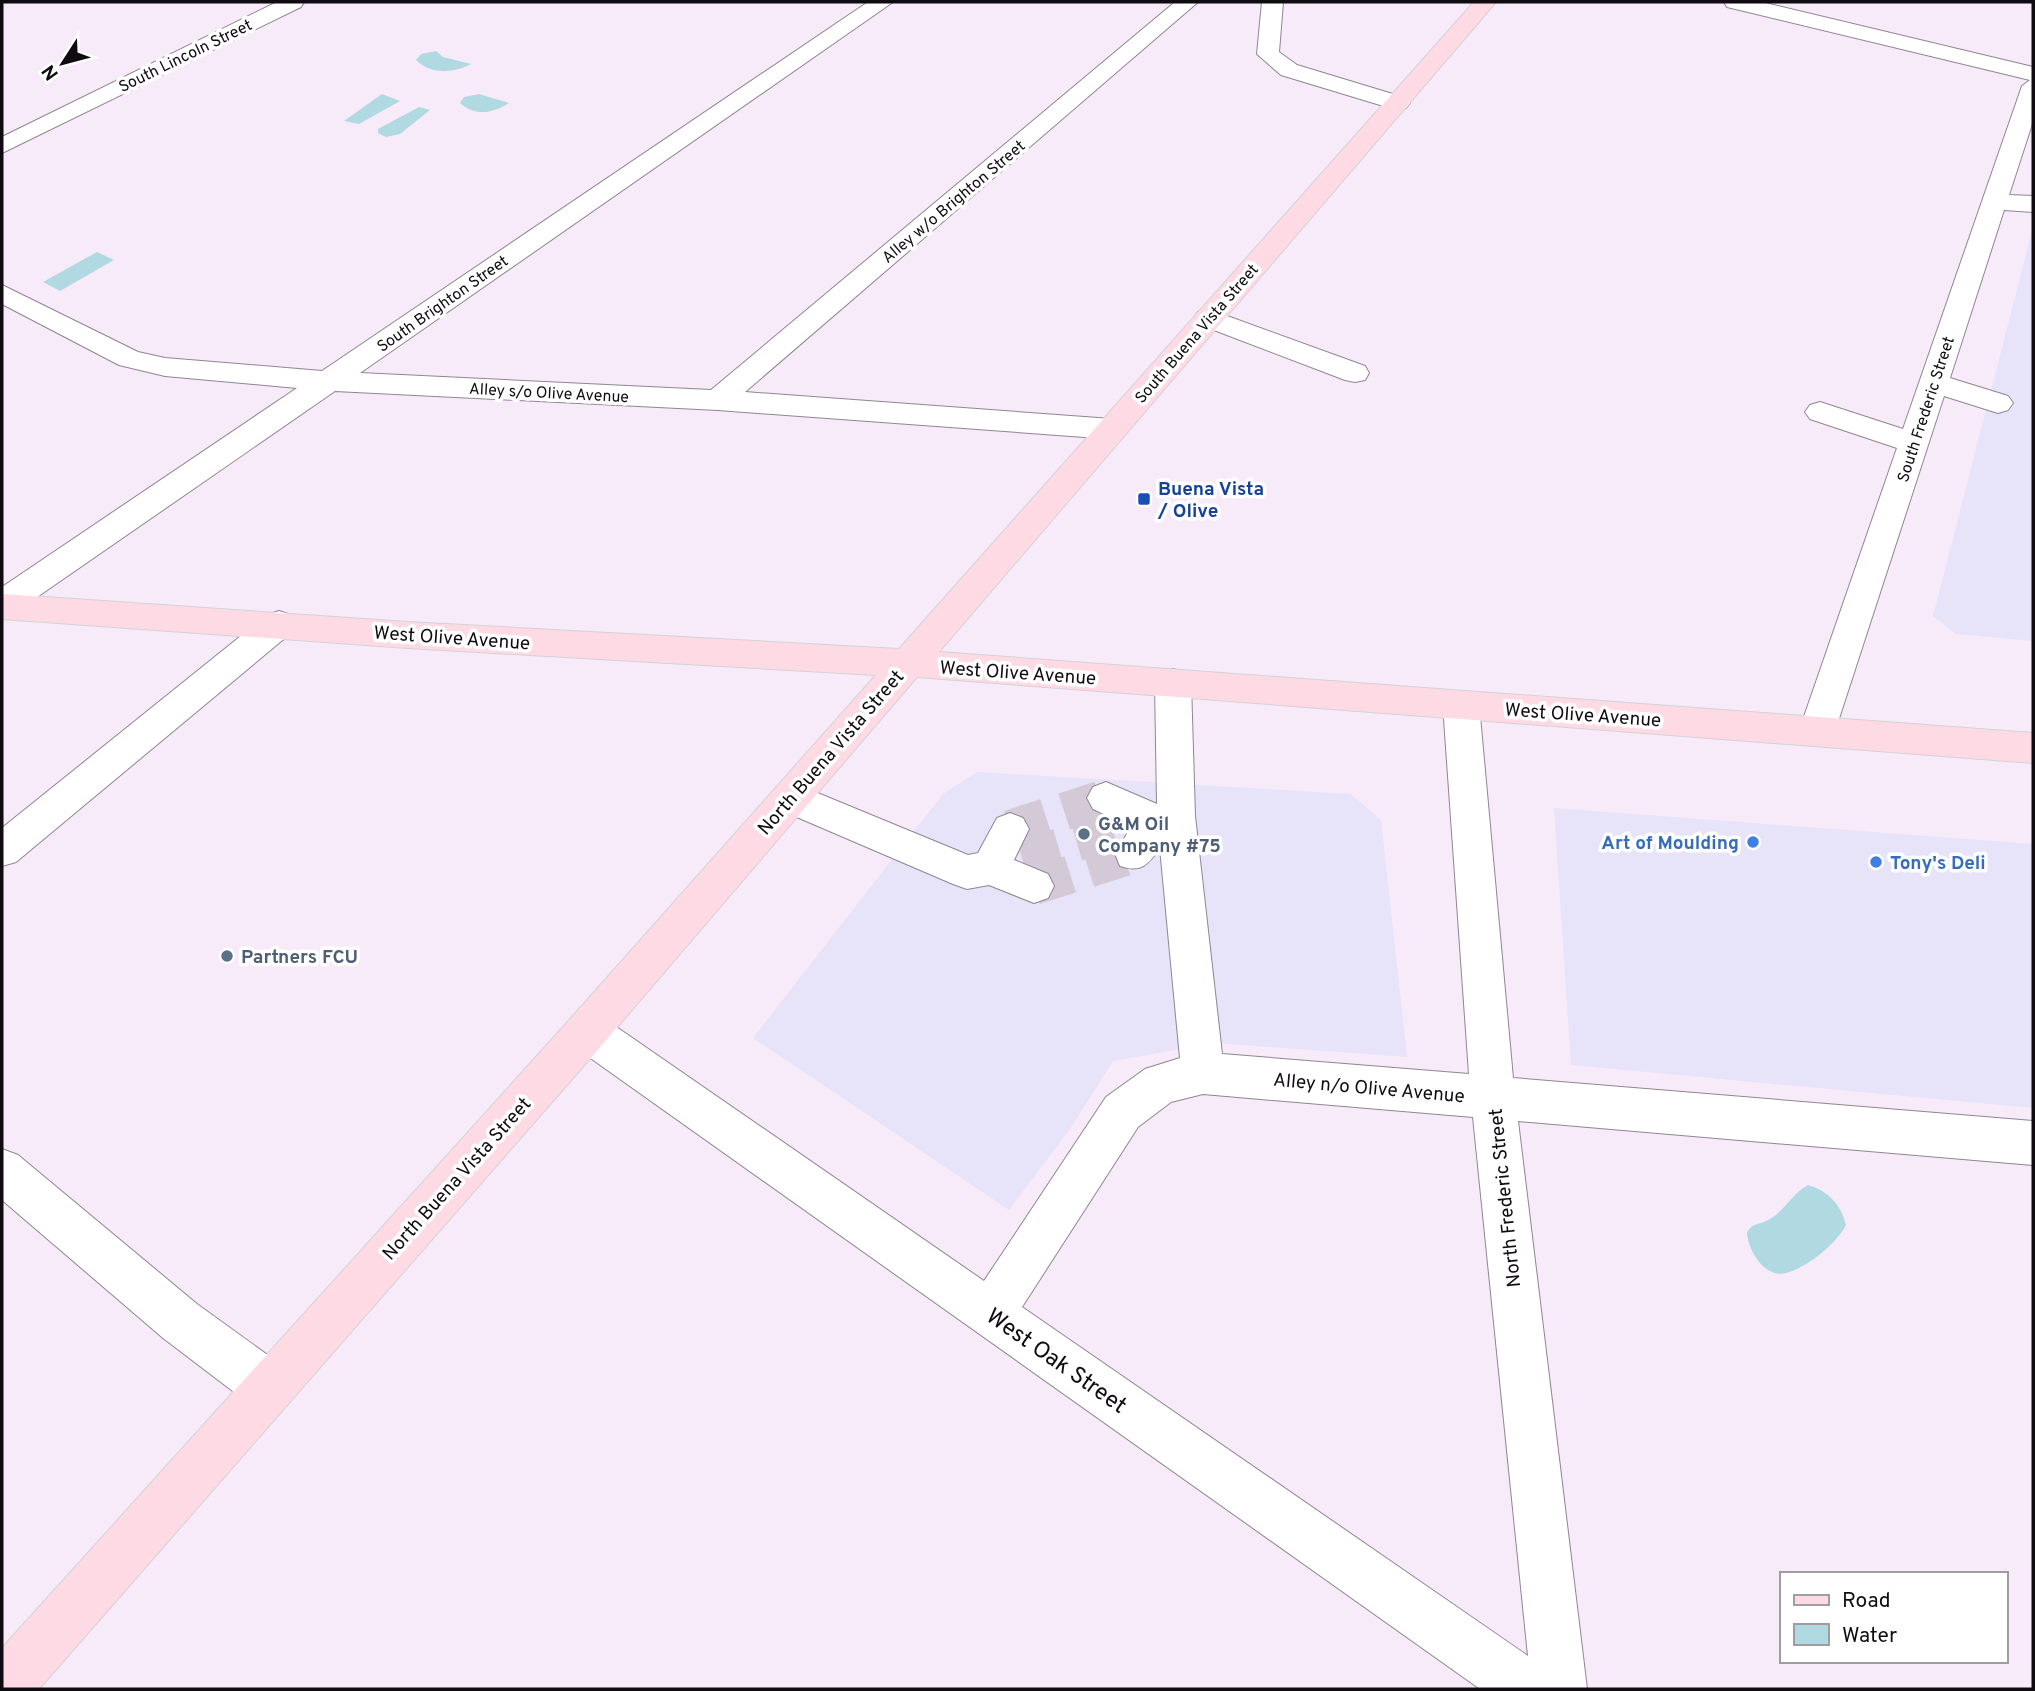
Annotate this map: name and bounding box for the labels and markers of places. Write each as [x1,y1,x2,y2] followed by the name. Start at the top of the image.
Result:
[1157,478,1264,524] place label: Buena Vista / Olive
[1136,491,1152,507] marker: Buena Vista / Olive
[1098,813,1221,859] place label: G&M Oil Company #75
[1076,826,1092,842] marker: G&M Oil Company #75
[1601,832,1739,856] place label: Art of Moulding
[1745,834,1761,850] marker: Art of Moulding
[1890,852,1986,876] place label: Tony's Deli
[1868,854,1884,870] marker: Tony's Deli
[241,946,358,970] place label: Partners FCU
[219,948,235,964] marker: Partners FCU

